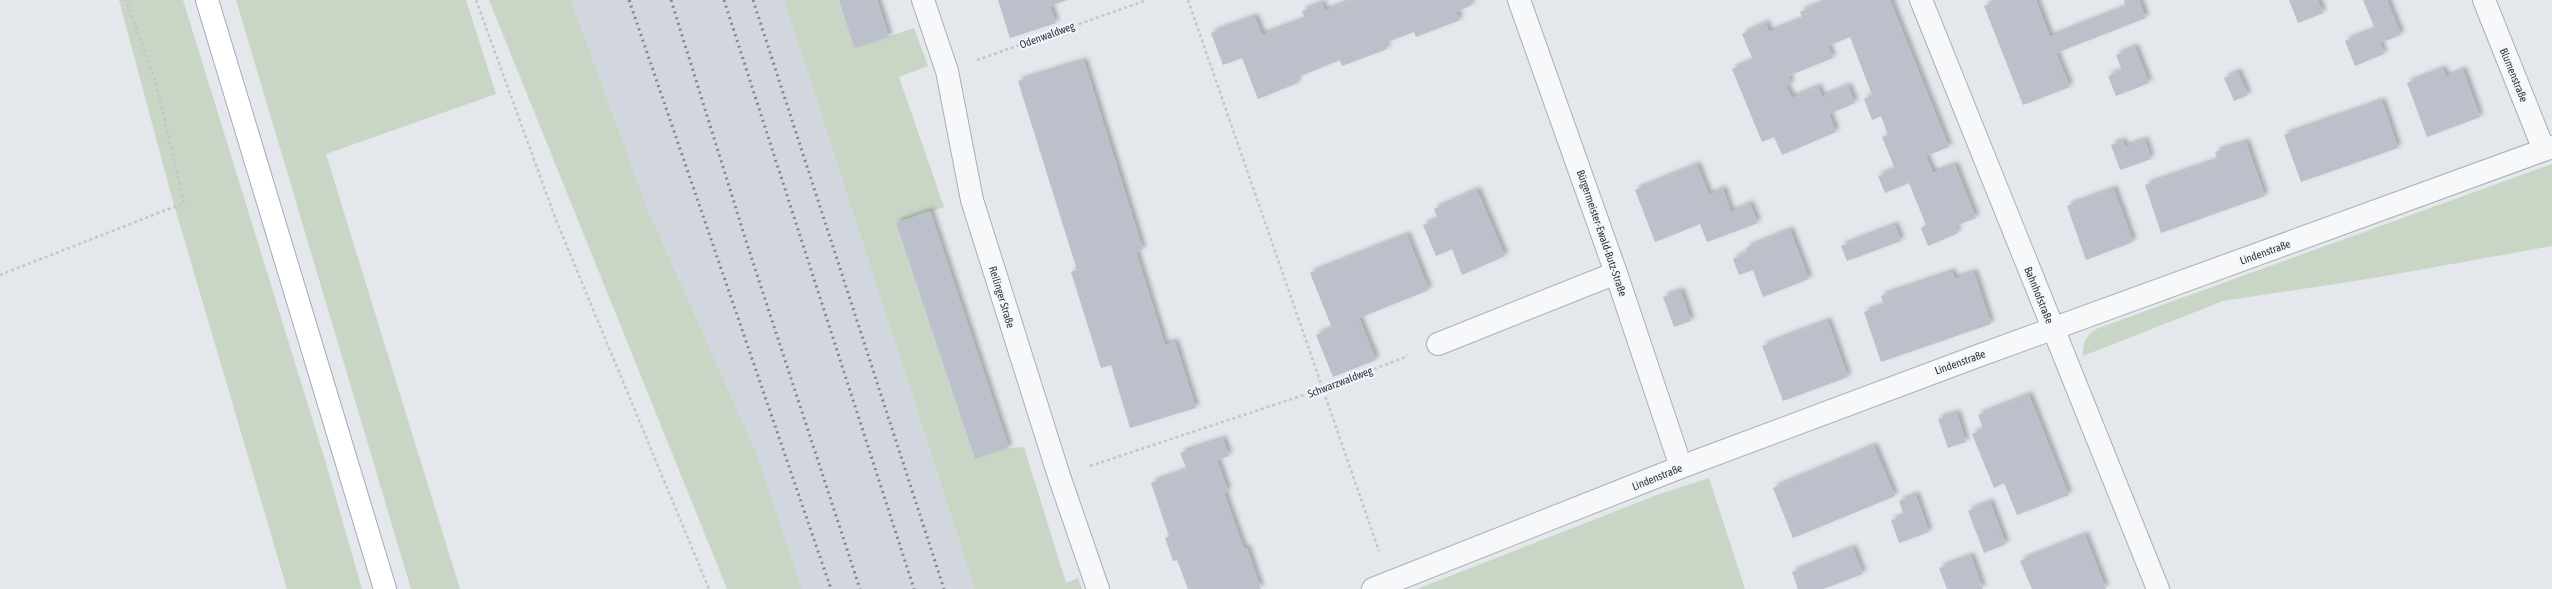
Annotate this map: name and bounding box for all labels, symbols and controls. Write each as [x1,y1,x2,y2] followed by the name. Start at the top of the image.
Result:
[1018,19,1076,51] street label: Odenwaldweg
[2498,46,2530,104] street label: Blumenstraße
[1575,168,1629,298] street label: Bürgermeister-Ewald-Butz-Straße
[2238,237,2292,267] street label: Lindenstraße
[987,265,1017,329] street label: Reilinger Straße
[2022,265,2056,325] street label: Bahnhofstraße
[1933,347,1987,377] street label: Lindenstraße
[1306,364,1374,400] street label: Schwarzwaldweg
[1630,462,1684,492] street label: Lindenstraße

